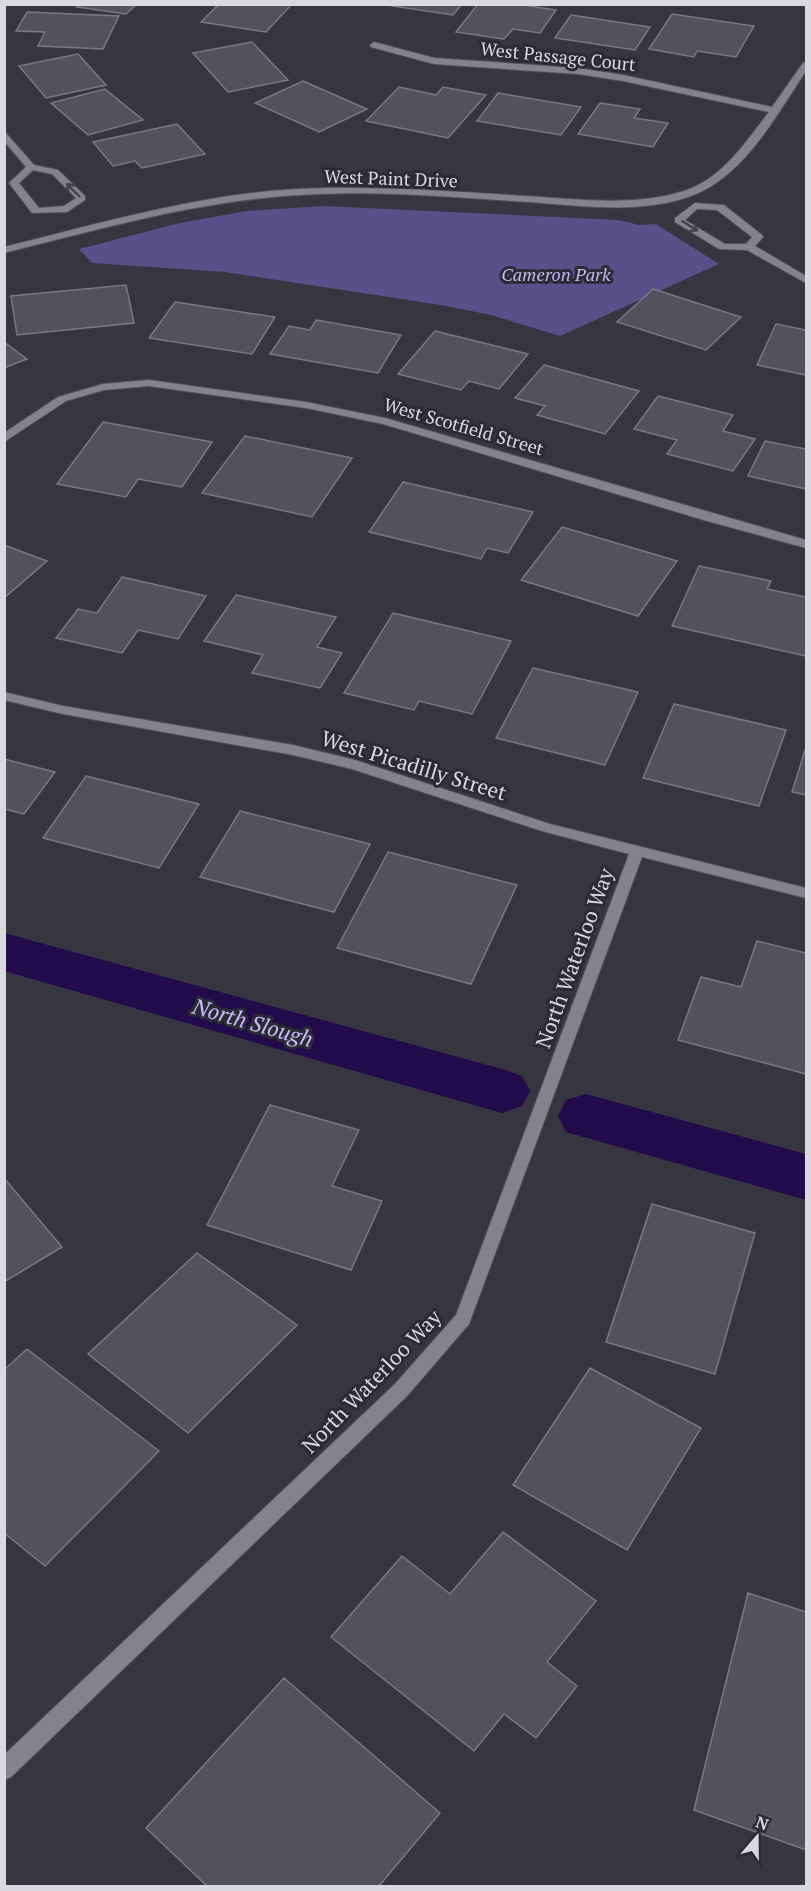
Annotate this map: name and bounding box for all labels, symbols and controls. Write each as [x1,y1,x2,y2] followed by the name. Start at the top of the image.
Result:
[479,36,637,76] street label: West Passage Court
[324,164,458,192] street label: West Paint Drive
[66,182,81,197] one-way arrow
[681,221,698,233] one-way arrow
[501,262,611,286] park label: Cameron Park
[381,392,547,460] street label: West Scotfield Street
[318,723,510,807] street label: West Picadilly Street
[528,864,620,1052] street label: North Waterloo Way
[189,991,316,1053] water label: North Slough
[295,1303,447,1459] street label: North Waterloo Way
[727,1807,787,1867] north arrow
[753,1810,772,1835] text: N

